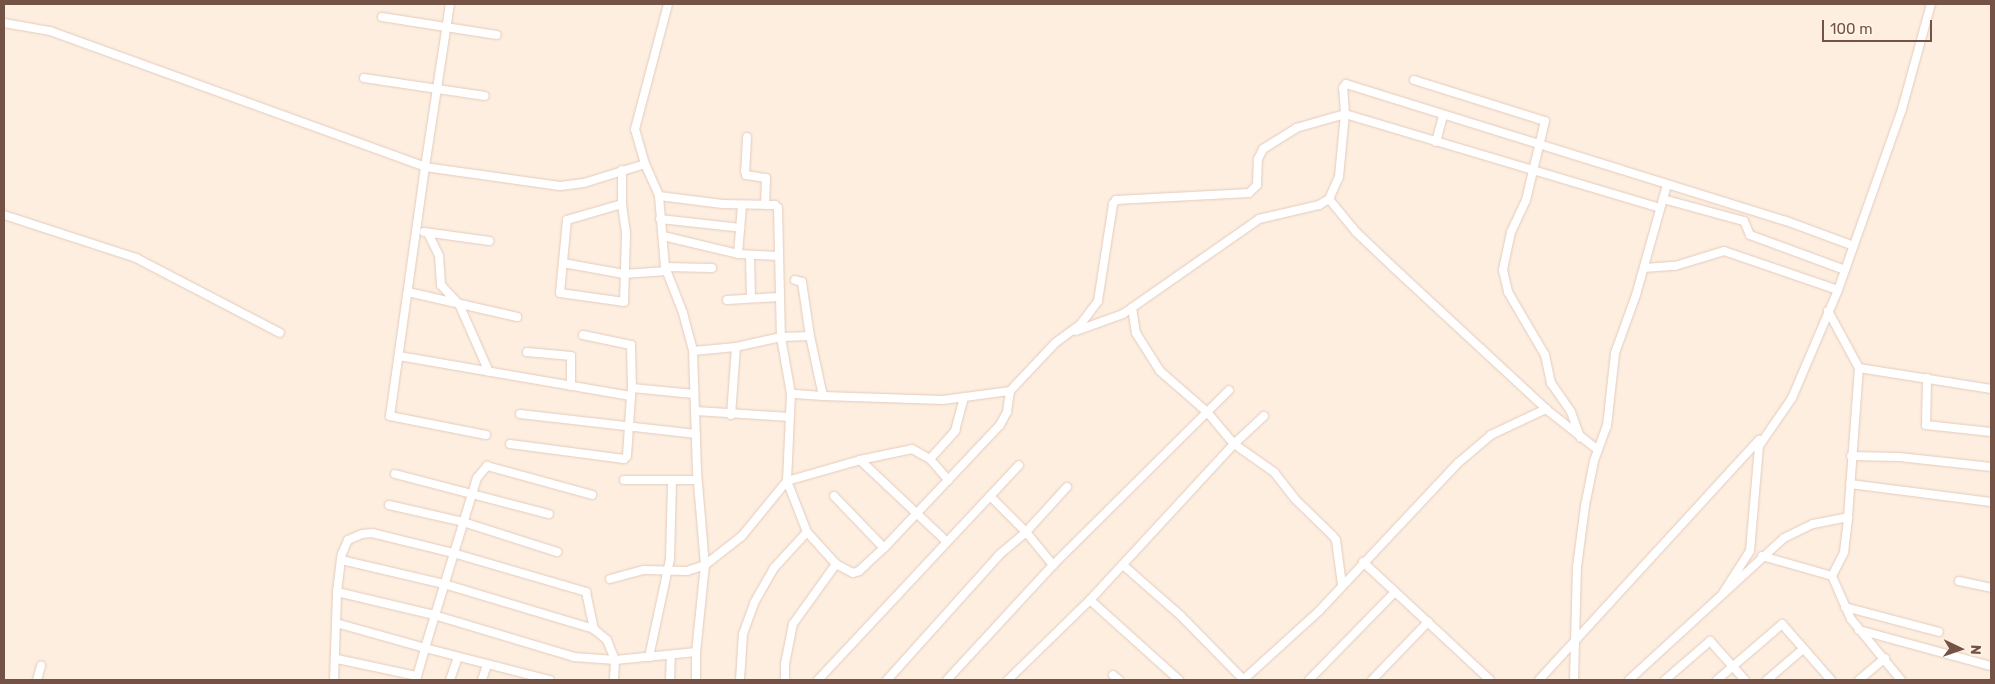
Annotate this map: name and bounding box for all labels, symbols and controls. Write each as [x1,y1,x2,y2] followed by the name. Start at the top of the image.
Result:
[1825,10,1935,42] scale bar
[1830,20,1872,38] text: 100 m
[1935,624,1985,674] north arrow
[1967,644,1984,655] text: N

